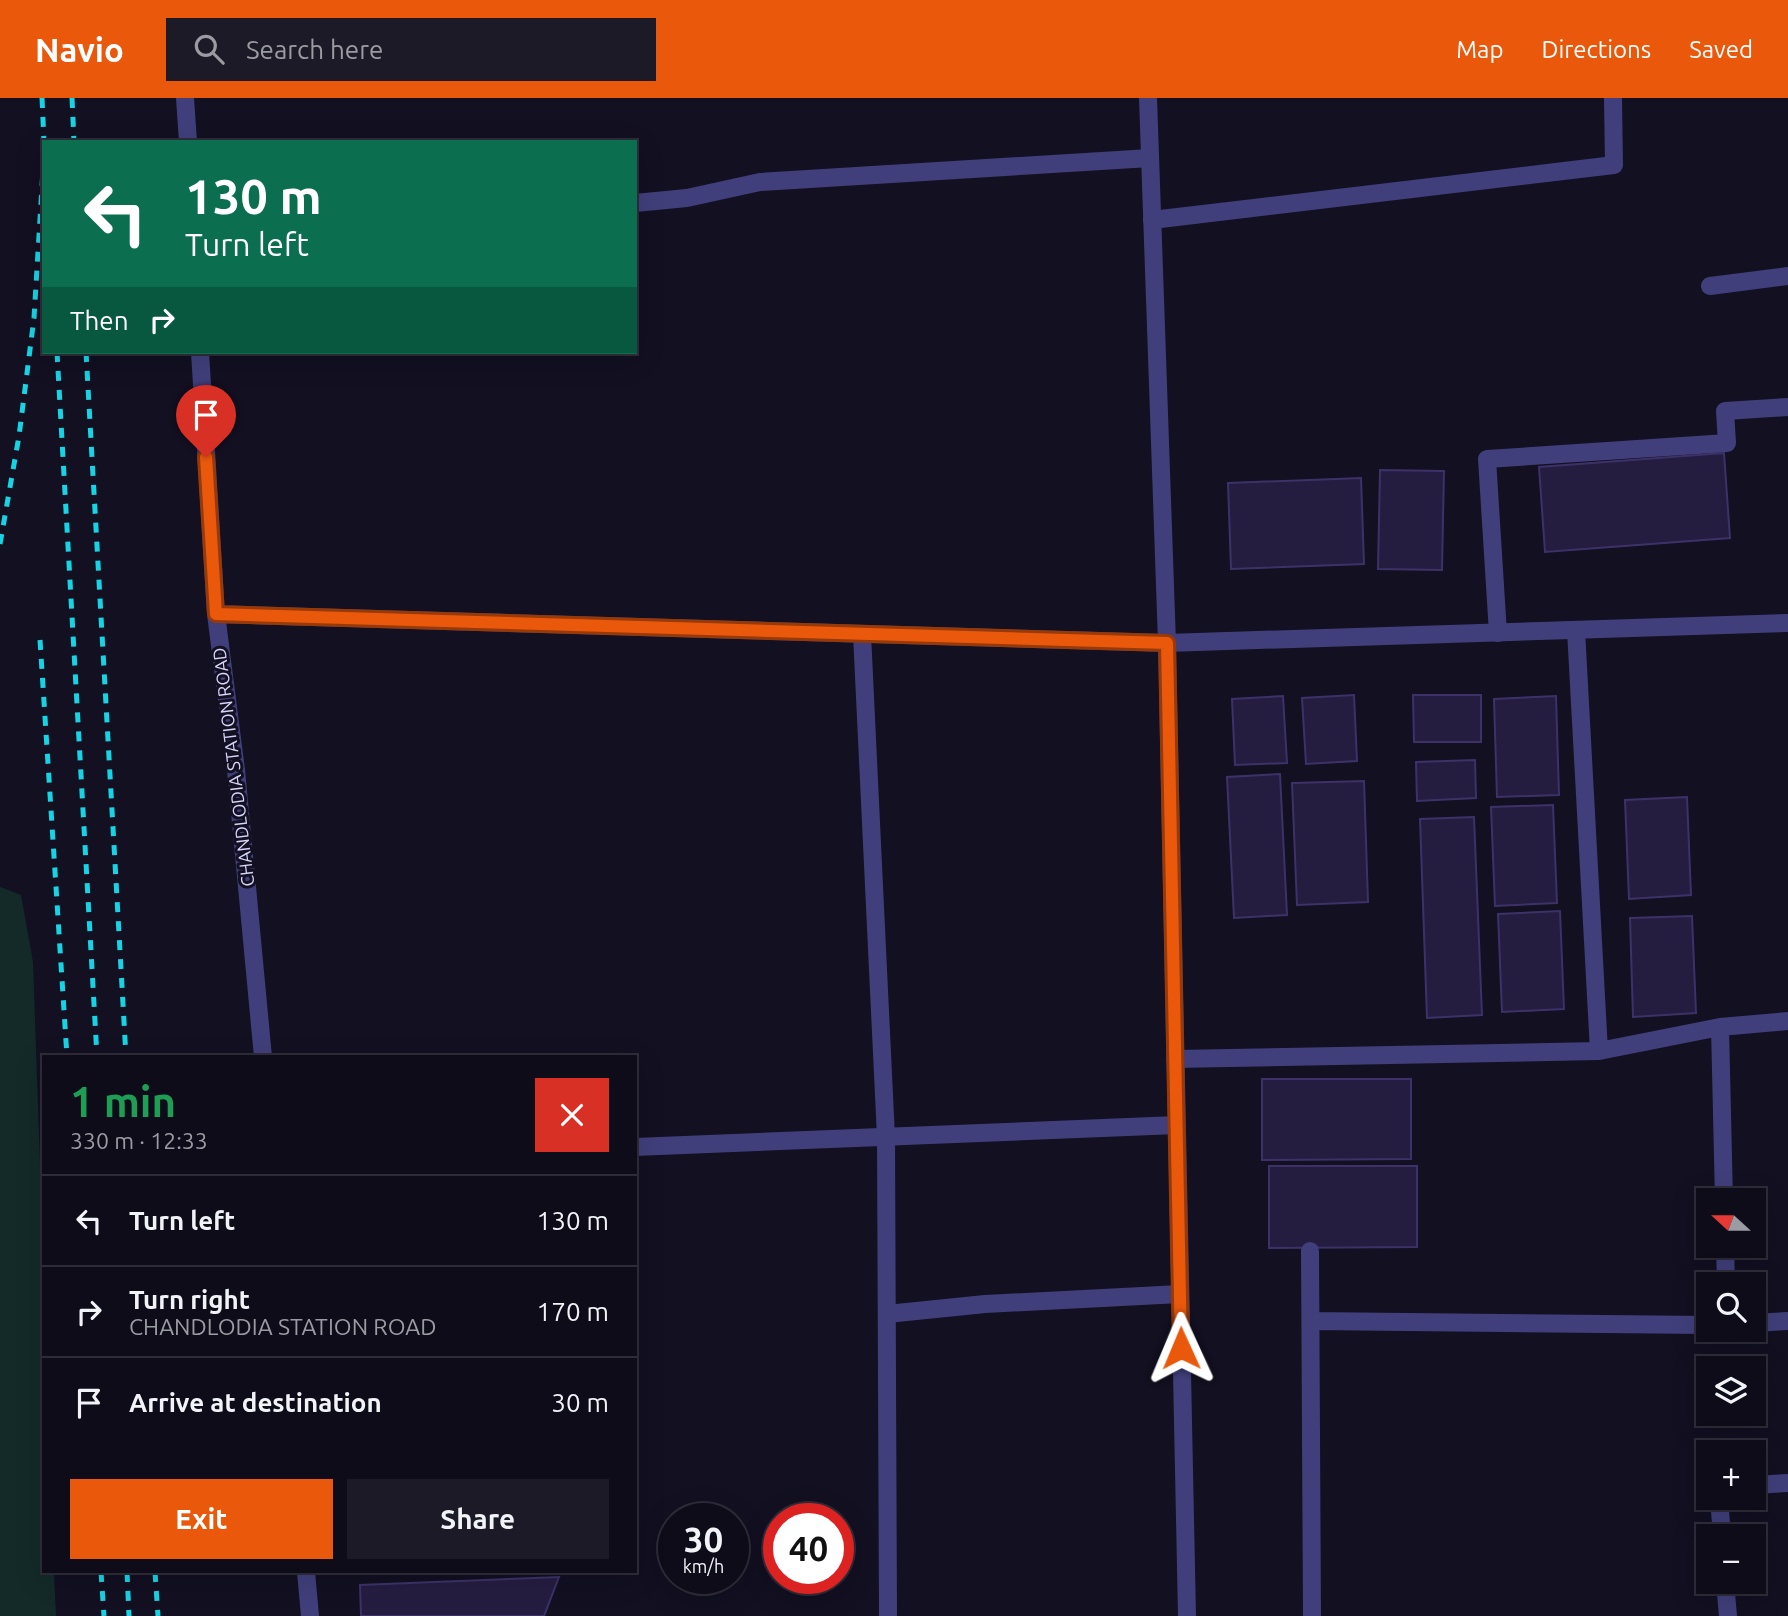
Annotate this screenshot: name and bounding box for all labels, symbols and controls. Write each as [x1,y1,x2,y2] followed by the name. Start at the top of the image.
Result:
[166,18,656,81] search box
[190,30,228,68] icon: search
[35,31,124,68] text: Navio
[246,35,383,64] text: Search here
[1456,36,1503,63] text: Map
[1541,36,1651,63] text: Directions
[1689,36,1753,63] text: Saved
[70,168,161,259] icon: left
[185,168,322,223] text: 130 m
[185,226,309,262] text: Turn left
[143,301,181,339] icon: right
[70,306,129,335] text: Then
[176,385,236,457] pin
[187,396,225,434] icon: arrive
[208,646,258,888] street label: CHANDLODIA STATION ROAD
[70,1078,176,1125] text: 1 min
[535,1078,609,1152] button: close
[70,1128,208,1153] text: 330 m · 12:33
[1696,1188,1766,1258] north arrow
[1696,1188,1766,1594] map controls
[70,1202,108,1240] icon: left
[129,1206,235,1235] text: Turn left
[537,1206,609,1235] text: 130 m
[1696,1272,1766,1342] button: search
[129,1285,250,1314] text: Turn right
[70,1293,108,1331] icon: right
[537,1297,609,1326] text: 170 m
[1144,1311,1218,1385] position arrow
[129,1314,436,1339] text: CHANDLODIA STATION ROAD
[1696,1356,1766,1426] button: layers
[70,1384,108,1422] icon: arrive
[129,1388,382,1417] text: Arrive at destination
[551,1388,609,1417] text: 30 m
[1696,1440,1766,1510] button: +
[70,1479,333,1559] button: Exit
[347,1479,609,1559] button: Share
[763,1503,854,1594] speed limit sign: 40
[684,1519,723,1559] text: 30
[1696,1524,1766,1594] button: −
[683,1556,724,1576] text: km/h

